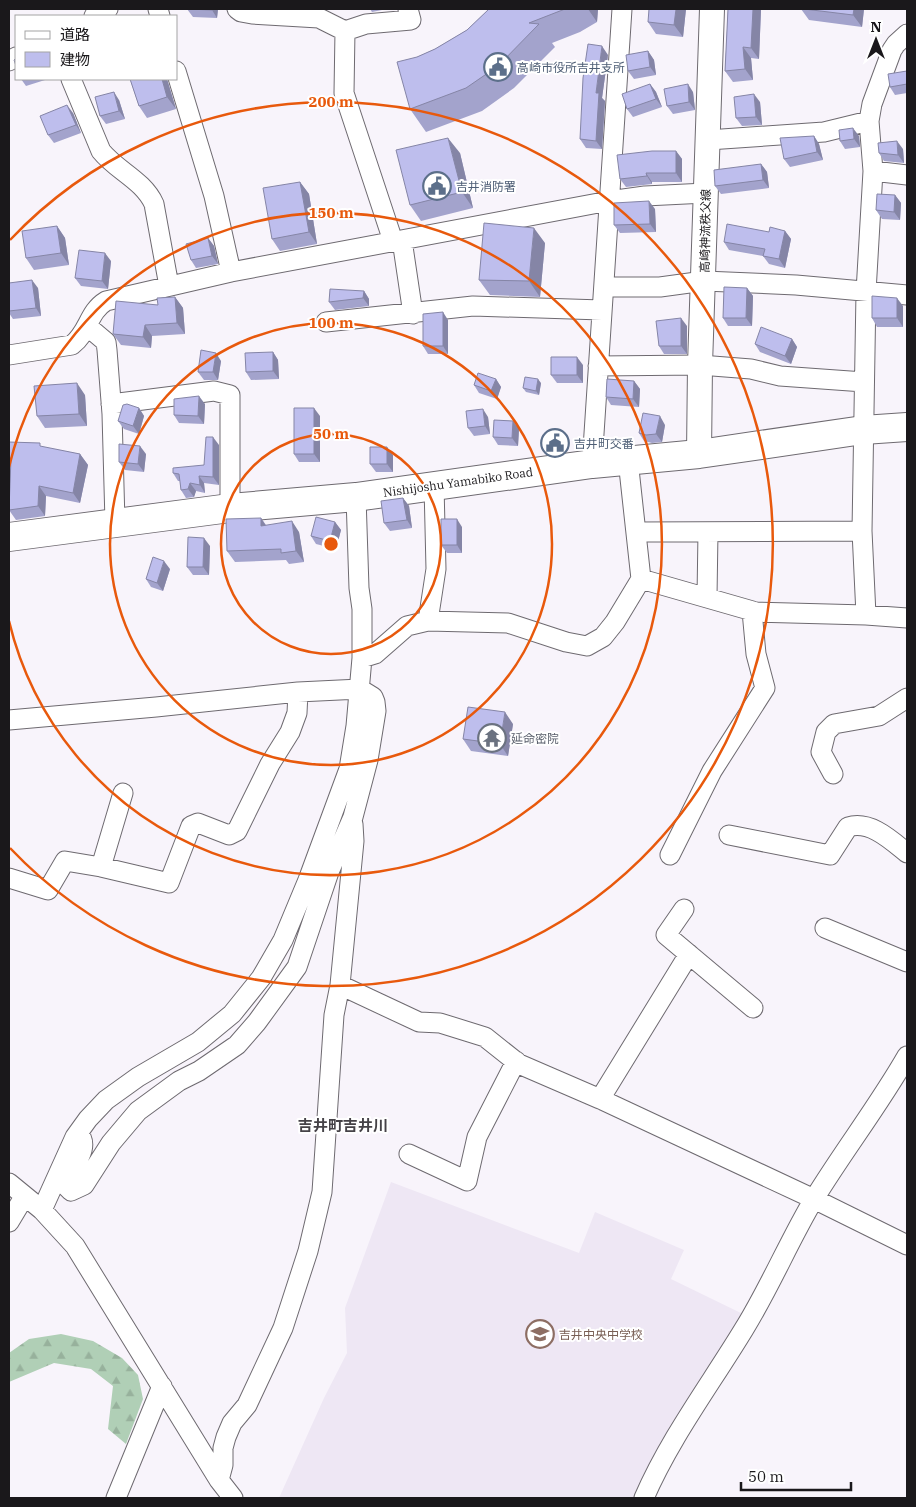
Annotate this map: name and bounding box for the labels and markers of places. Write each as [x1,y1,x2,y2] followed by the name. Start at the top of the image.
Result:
[483,52,513,82] public building icon: 高崎市役所吉井支所
[517,60,625,75] place label: 高崎市役所吉井支所
[422,171,452,201] public building icon: 吉井消防署
[456,179,516,194] place label: 吉井消防署
[540,428,570,458] public building icon: 吉井町交番
[574,436,634,451] place label: 吉井町交番
[322,535,340,553] centre of rings
[477,723,507,753] temple icon: 延命密院
[511,731,559,746] place label: 延命密院
[525,1319,555,1349] school or university icon: 吉井中央中学校
[559,1327,643,1342] place label: 吉井中央中学校

